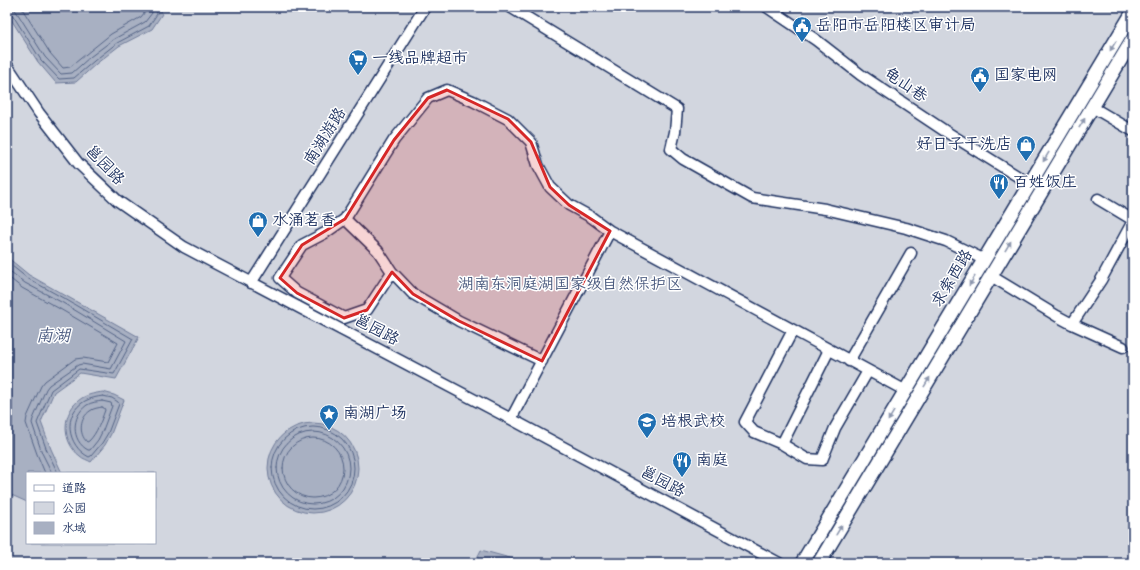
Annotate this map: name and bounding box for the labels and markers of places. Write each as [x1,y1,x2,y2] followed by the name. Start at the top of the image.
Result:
[791,15,813,43] public building icon: 岳阳市岳阳楼区审计局
[816,15,976,38] place label: 岳阳市岳阳楼区审计局
[347,48,369,76] supermarket icon: 一线品牌超市
[372,48,468,71] place label: 一线品牌超市
[969,65,991,93] public building icon: 国家电网
[994,65,1058,88] place label: 国家电网
[916,134,1012,157] place label: 好日子干洗店
[1015,134,1037,162] shop icon: 好日子干洗店
[988,172,1010,200] restaurant icon: 百姓饭庄
[1013,172,1077,195] place label: 百姓饭庄
[247,210,269,238] shop icon: 水涌茗香
[272,210,336,233] place label: 水涌茗香
[318,403,340,431] place icon: 南湖广场
[343,403,407,426] place label: 南湖广场
[636,411,658,439] school or university icon: 培根武校
[661,411,725,434] place label: 培根武校
[671,450,693,478] restaurant icon: 南庭
[696,450,728,473] place label: 南庭

